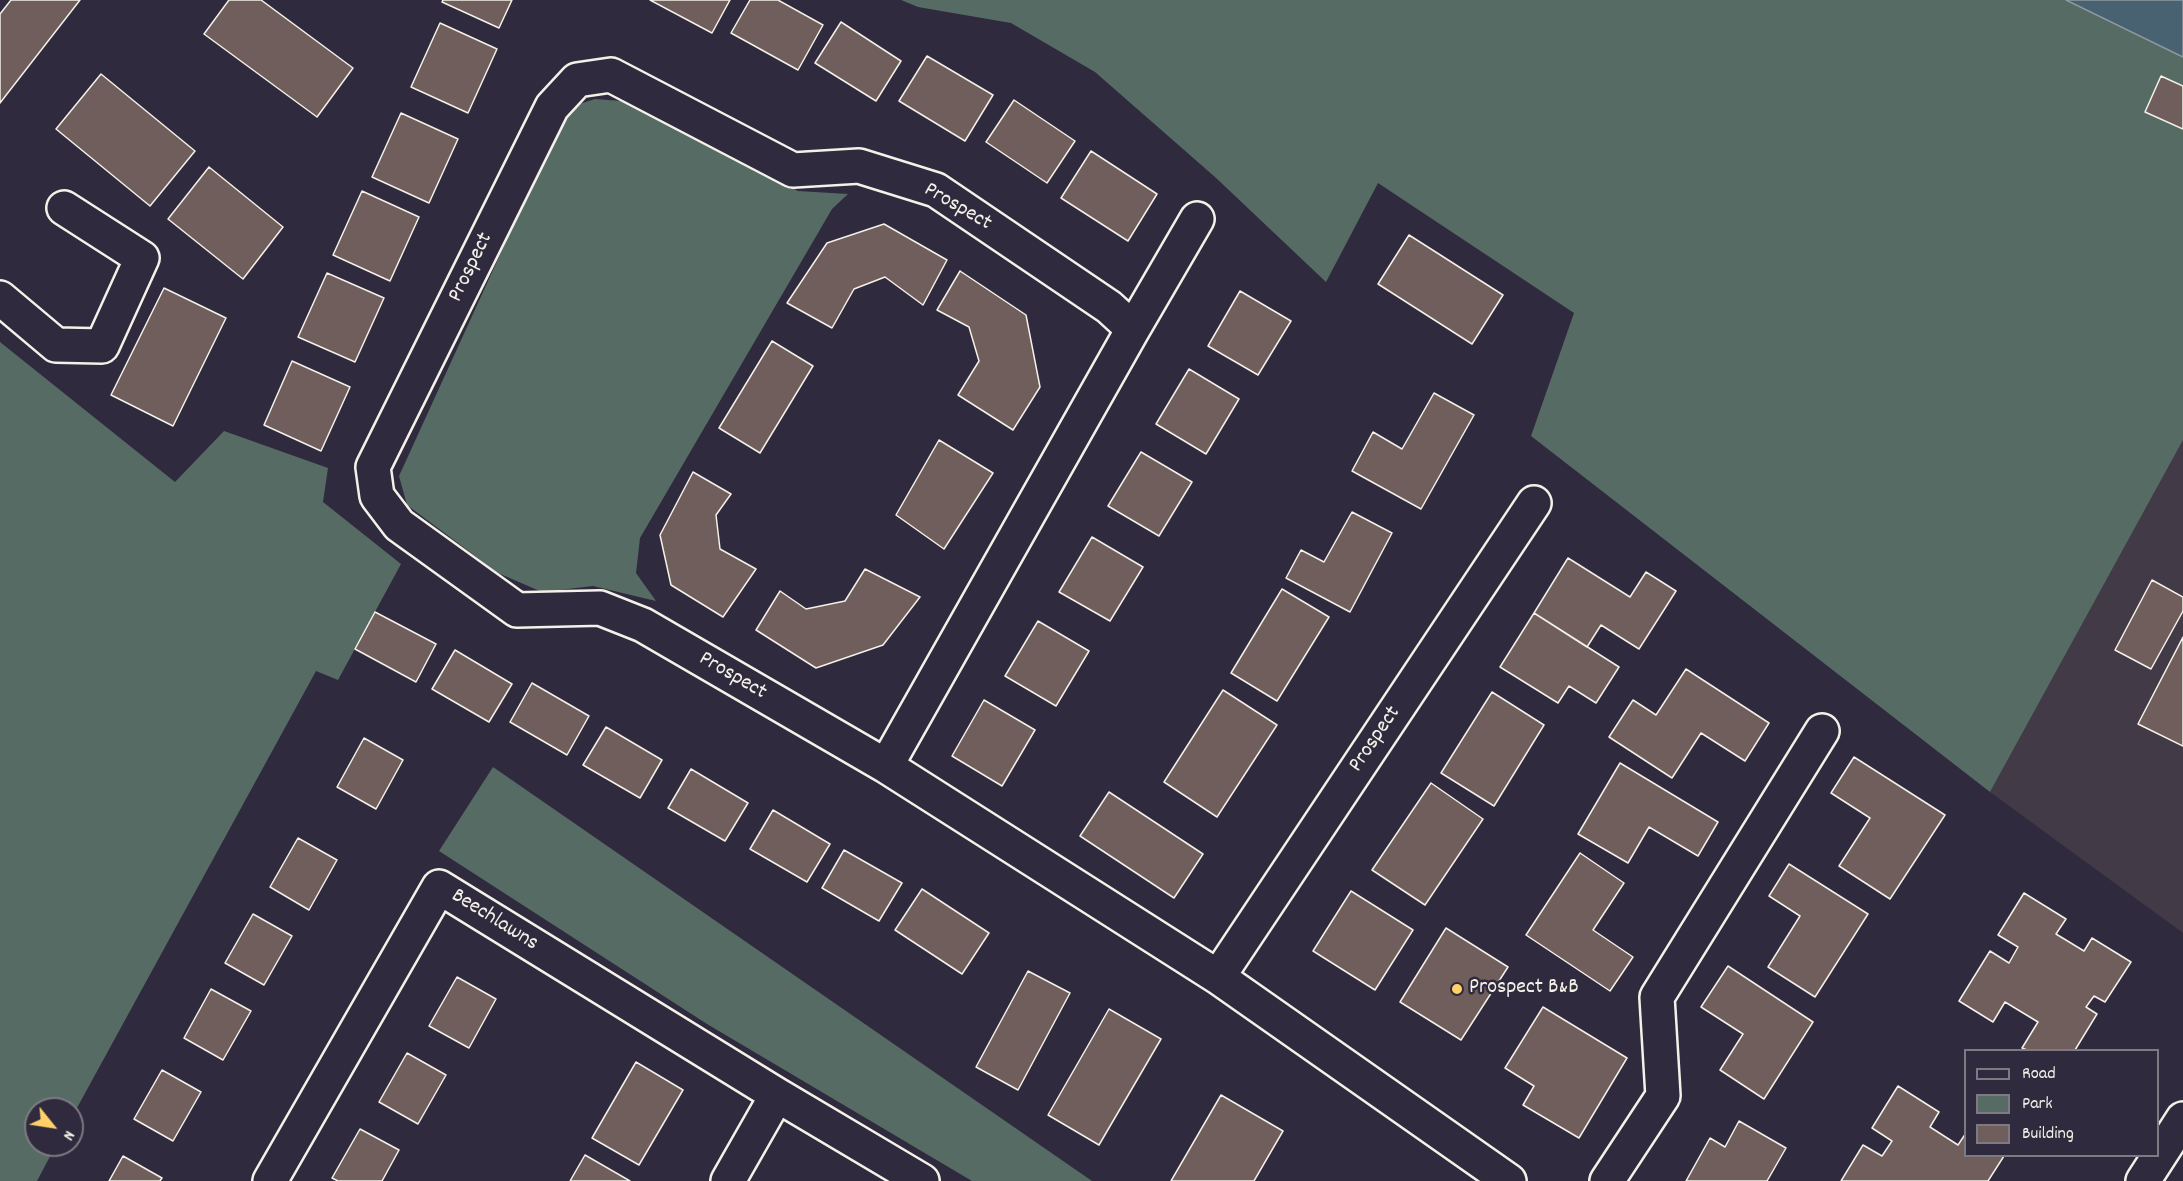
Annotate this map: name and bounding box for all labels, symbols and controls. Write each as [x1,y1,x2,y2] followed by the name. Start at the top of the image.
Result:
[918,178,996,238] street label: Prospect
[444,229,500,307] street label: Prospect
[693,647,771,707] street label: Prospect
[1344,702,1408,778] street label: Prospect
[446,884,542,958] street label: Beechlawns
[1469,976,1579,1002] place label: Prospect B&B
[1450,982,1464,996] marker: Prospect B&B
[1964,1049,2159,1157] legend
[2022,1062,2056,1087] text: Road
[2022,1092,2053,1117] text: Park
[24,1097,84,1157] north arrow
[2022,1122,2074,1147] text: Building
[56,1126,80,1144] text: N

